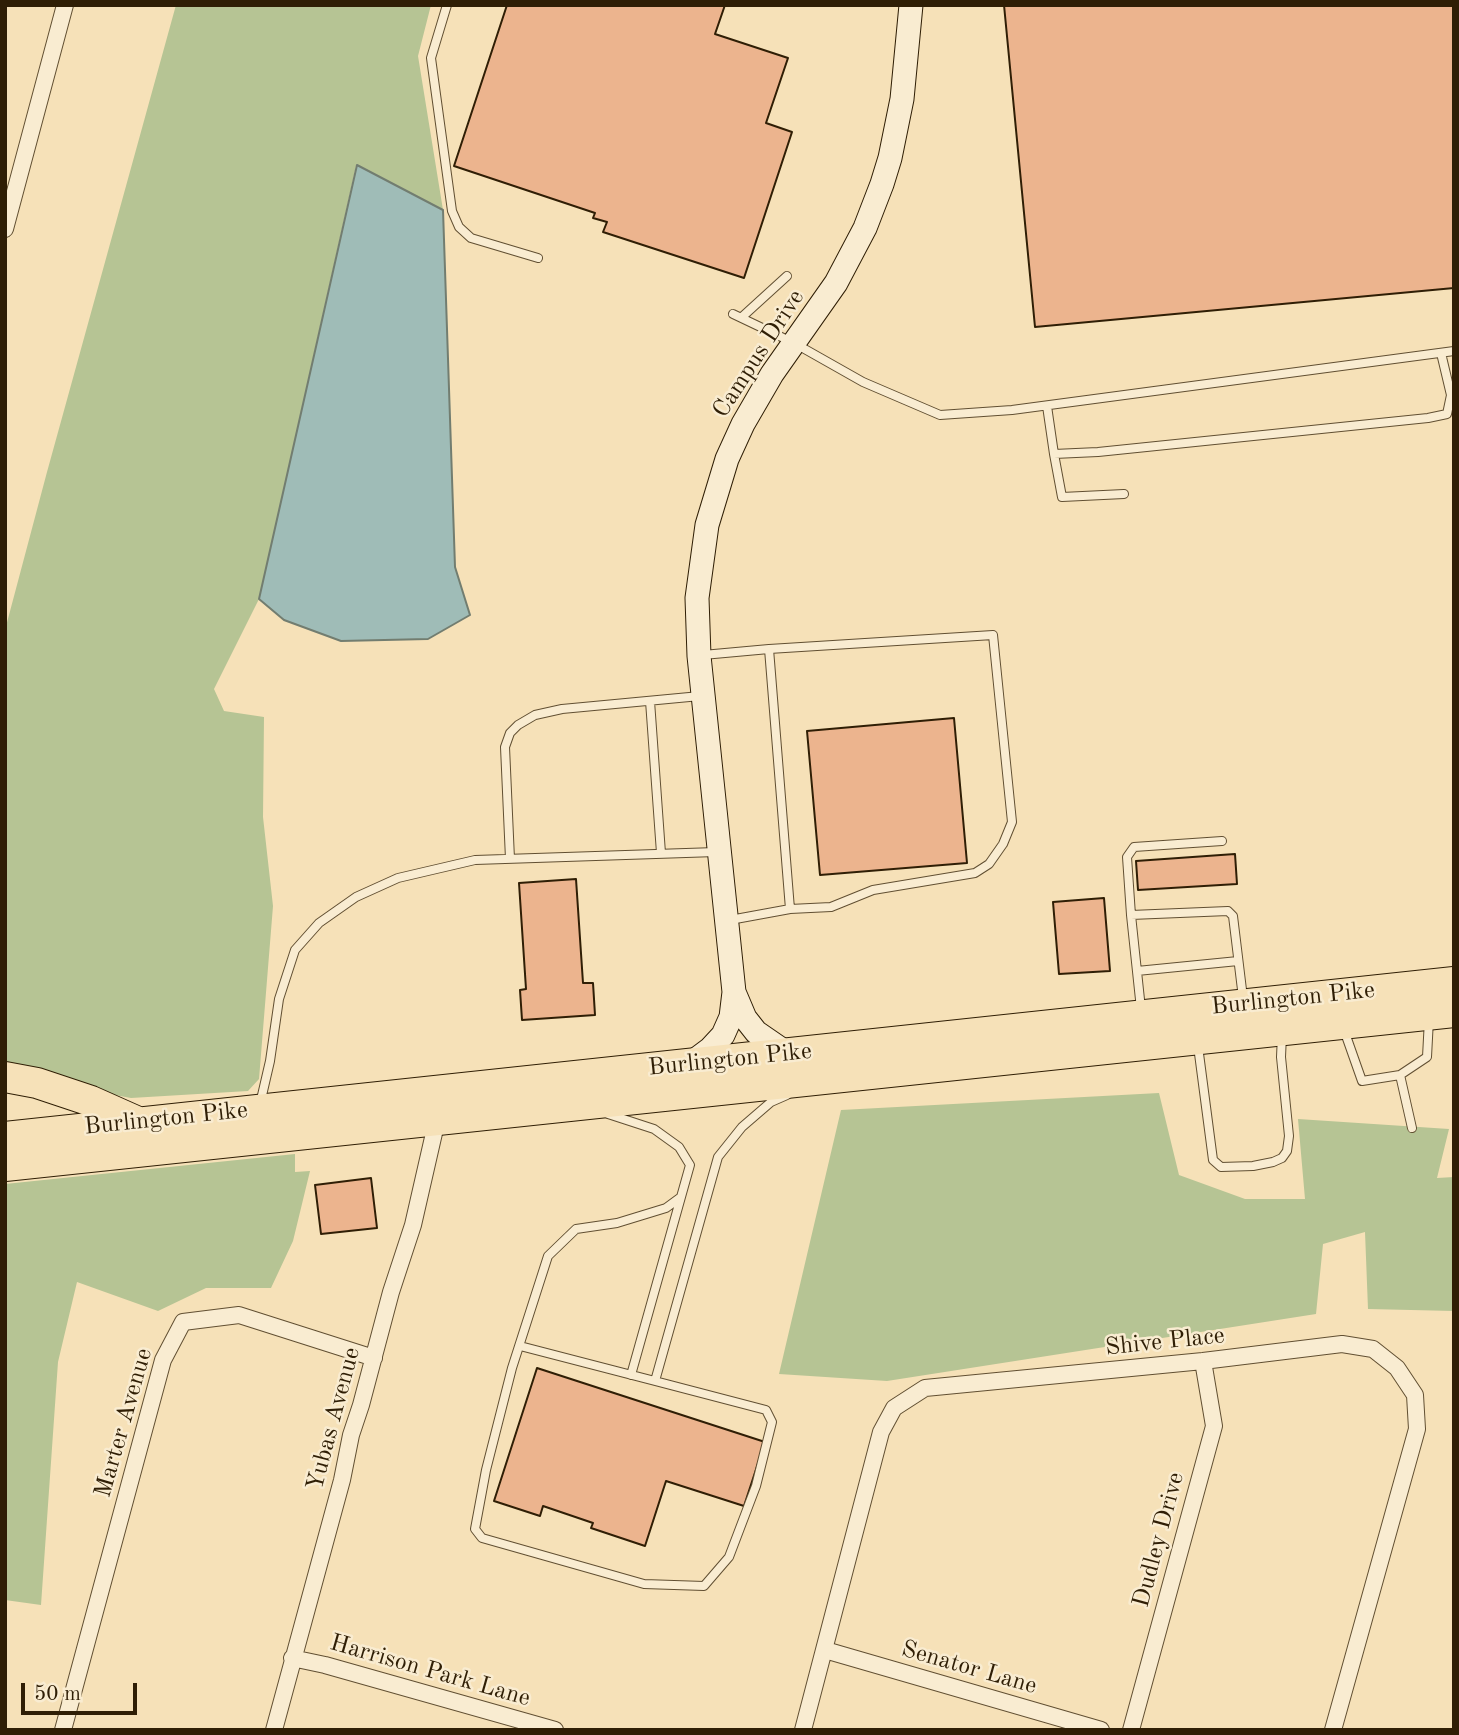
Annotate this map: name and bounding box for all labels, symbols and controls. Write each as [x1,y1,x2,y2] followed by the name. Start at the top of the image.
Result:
[707,285,811,423] street label: Campus Drive
[1210,976,1376,1022] street label: Burlington Pike
[647,1037,813,1083] street label: Burlington Pike
[83,1096,249,1142] street label: Burlington Pike
[1104,1321,1226,1363] street label: Shive Place
[301,1344,367,1494] street label: Yubas Avenue
[89,1345,159,1501] street label: Marter Avenue
[1127,1469,1191,1611] street label: Dudley Drive
[327,1629,533,1713] street label: Harrison Park Lane
[898,1635,1040,1701] street label: Senator Lane
[24,1668,140,1712] scale bar
[34,1684,81,1705] text: 50 m

